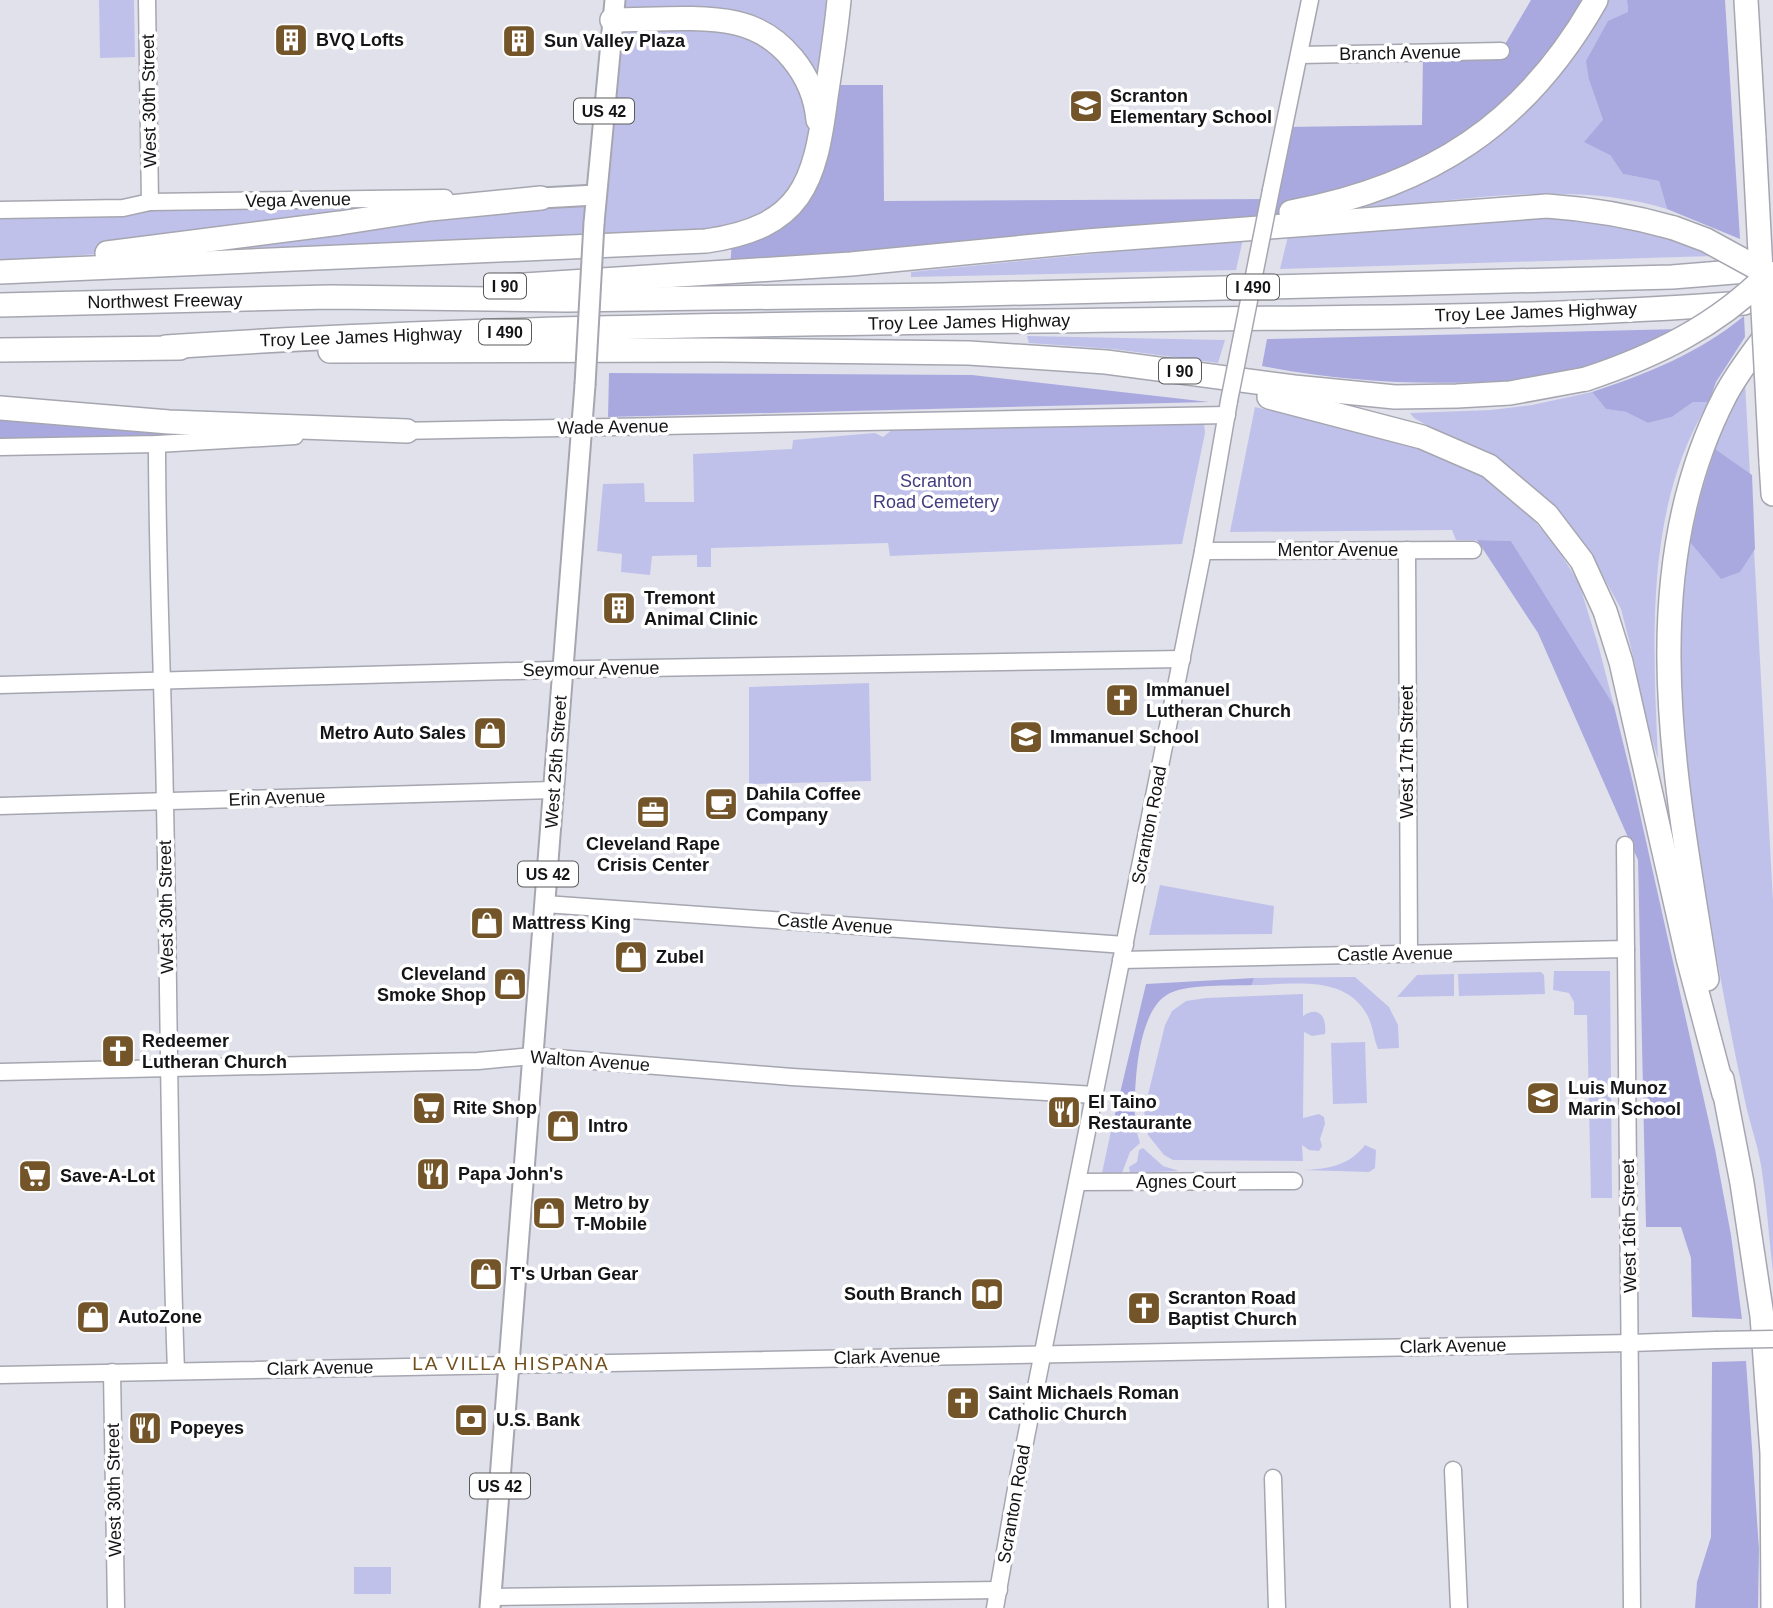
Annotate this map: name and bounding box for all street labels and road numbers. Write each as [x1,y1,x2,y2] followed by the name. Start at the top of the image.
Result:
[138,34,160,168] street label: West 30th Street
[1339,42,1461,64] street label: Branch Avenue
[574,99,634,124] road number: US 42
[245,189,351,211] street label: Vega Avenue
[484,274,526,298] road number: I 90
[1227,274,1279,300] road number: I 490
[87,290,243,312] street label: Northwest Freeway
[1435,298,1637,326] street label: Troy Lee James Highway
[868,310,1070,334] street label: Troy Lee James Highway
[479,320,531,344] road number: I 490
[260,323,462,351] street label: Troy Lee James Highway
[1159,358,1201,384] road number: I 90
[557,416,669,438] street label: Wade Avenue
[1278,540,1398,560] street label: Mentor Avenue
[522,658,660,680] street label: Seymour Avenue
[1397,685,1417,819] street label: West 17th Street
[541,695,571,829] street label: West 25th Street
[1128,764,1170,886] street label: Scranton Road
[228,786,326,810] street label: Erin Avenue
[155,840,177,974] street label: West 30th Street
[518,862,578,887] road number: US 42
[777,910,893,938] street label: Castle Avenue
[1337,943,1453,965] street label: Castle Avenue
[529,1047,651,1075] street label: Walton Avenue
[1618,1159,1640,1293] street label: West 16th Street
[1136,1172,1236,1192] street label: Agnes Court
[1399,1335,1507,1357] street label: Clark Avenue
[833,1346,941,1368] street label: Clark Avenue
[266,1357,374,1379] street label: Clark Avenue
[103,1423,125,1557] street label: West 30th Street
[994,1443,1034,1565] street label: Scranton Road
[470,1474,530,1498] road number: US 42

